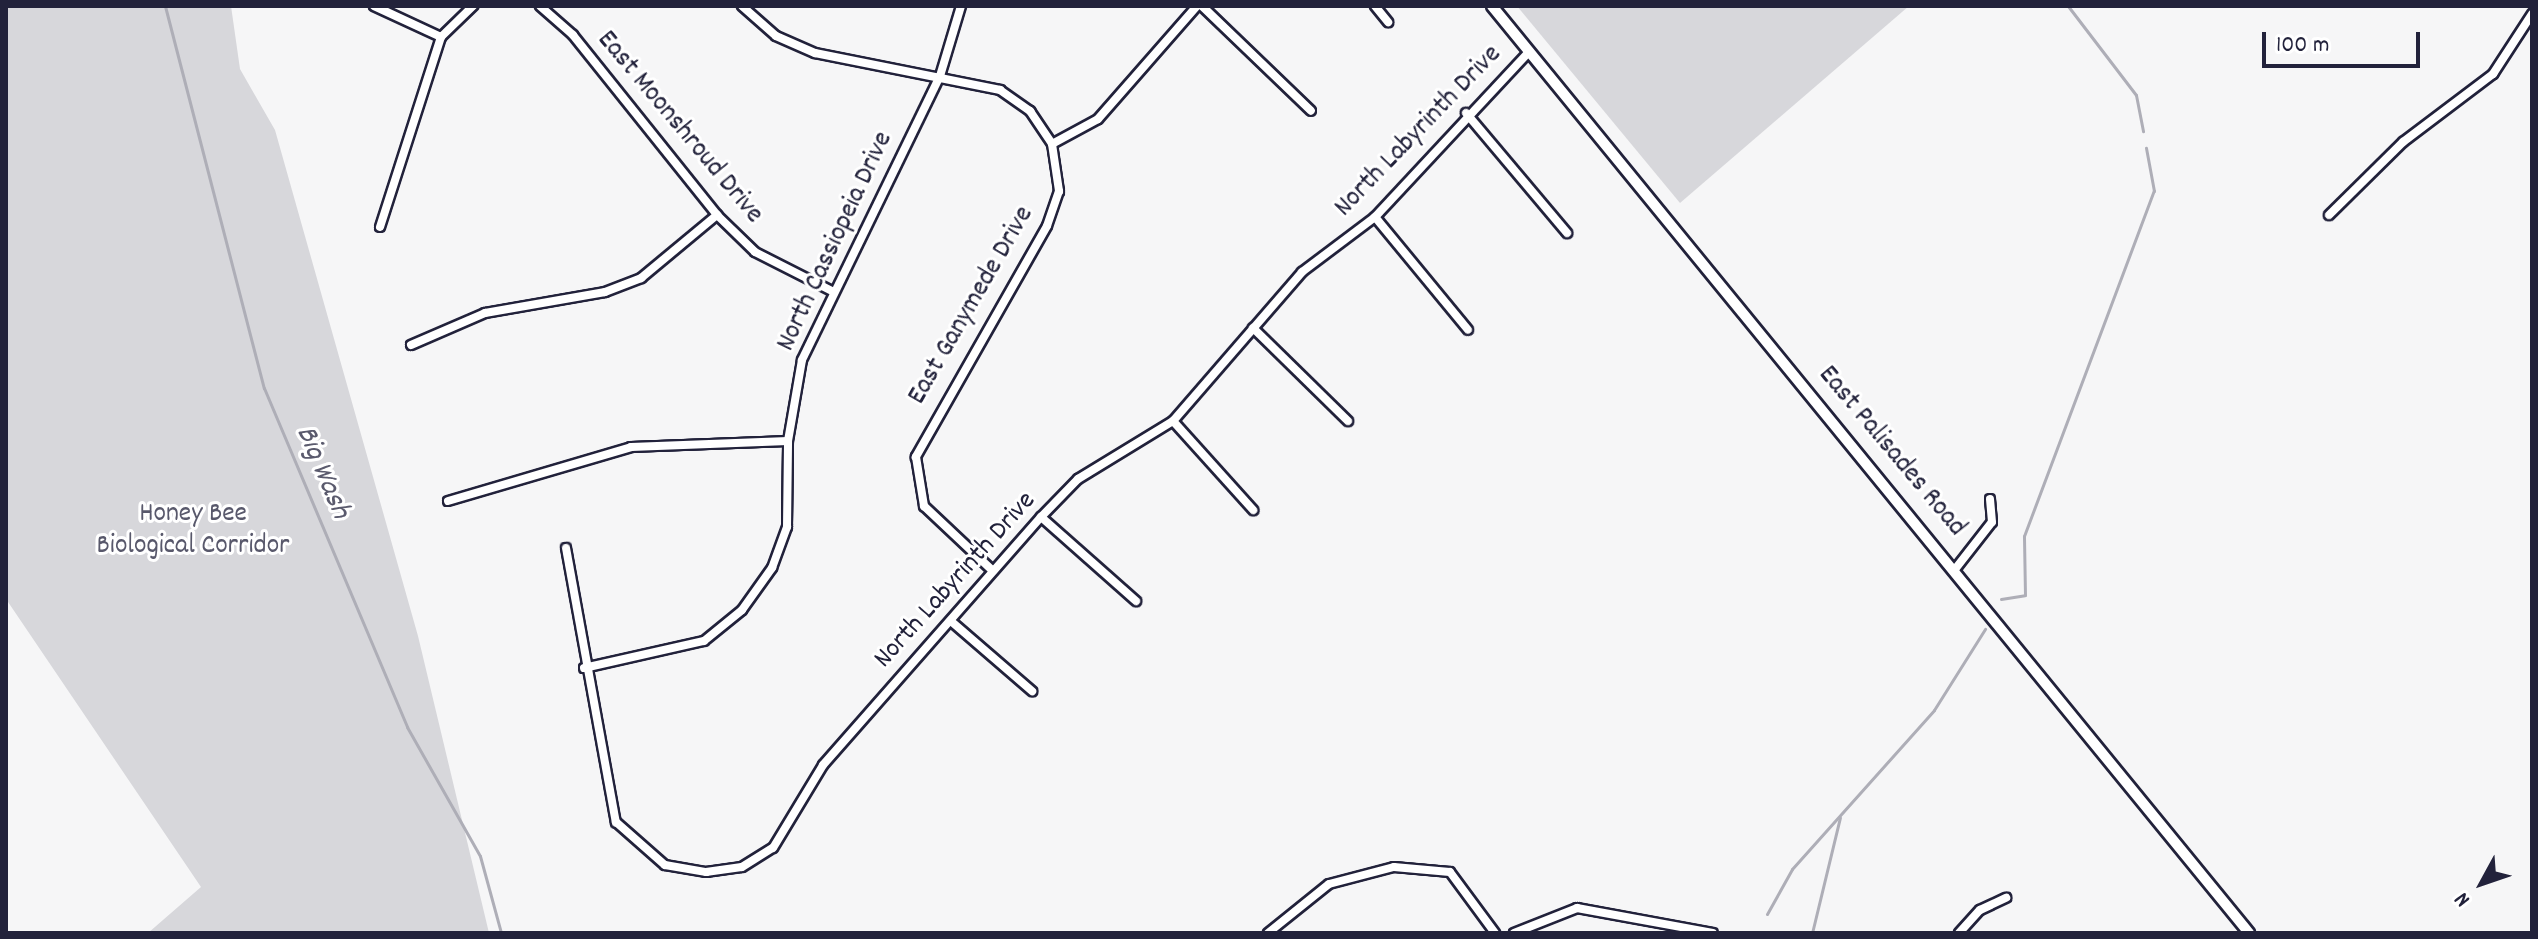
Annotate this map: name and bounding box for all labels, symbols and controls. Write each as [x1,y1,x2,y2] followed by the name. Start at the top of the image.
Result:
[2266,16,2424,66] scale bar
[588,25,770,231] street label: East Moonshroud Drive
[2276,29,2329,63] text: 100 m
[1328,39,1510,225] street label: North Labyrinth Drive
[770,127,902,357] street label: North Cassiopeia Drive
[902,201,1042,411] street label: East Ganymede Drive
[1810,360,1972,544] street label: East Palisades Road
[285,421,357,525] water label: Big Wash
[868,486,1044,676] street label: North Labyrinth Drive
[96,498,290,564] park label: Honey Bee Biological Corridor
[2442,843,2522,923] north arrow
[2448,885,2479,913] text: N

